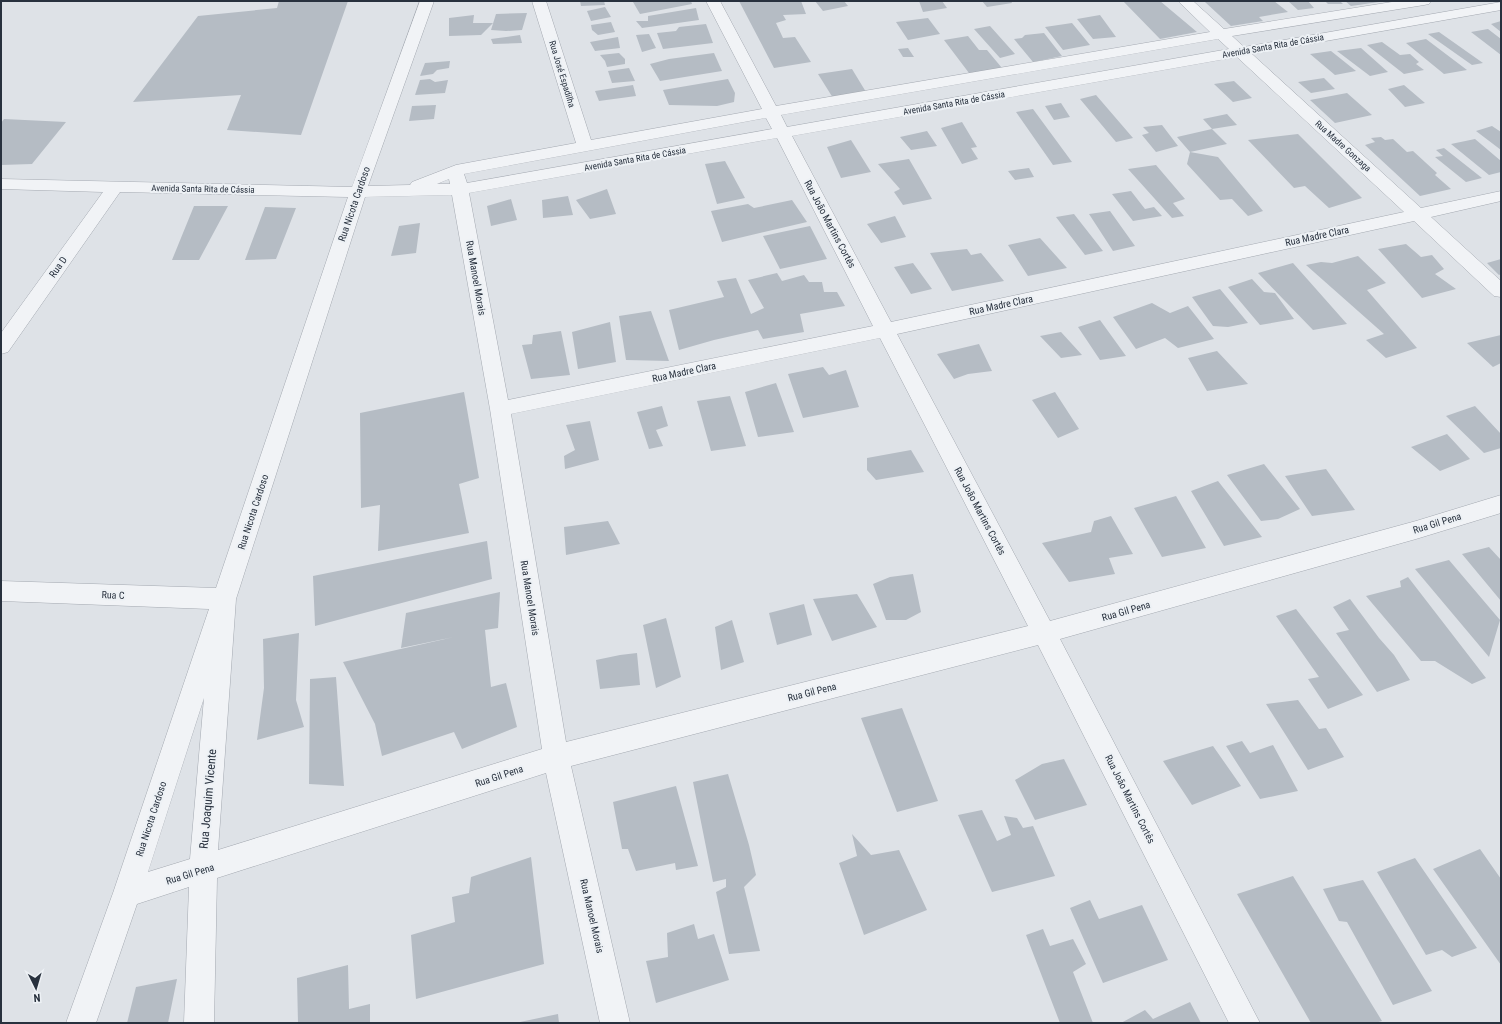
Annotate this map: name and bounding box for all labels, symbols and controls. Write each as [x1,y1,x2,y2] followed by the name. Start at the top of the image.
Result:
[1221,32,1325,60] street label: Avenida Santa Rita de Cássia
[547,39,577,109] street label: Rua José Espadilha
[902,89,1006,117] street label: Avenida Santa Rita de Cássia
[1313,118,1373,174] street label: Rua Madre Gonzaga
[583,145,687,173] street label: Avenida Santa Rita de Cássia
[336,165,372,243] street label: Rua Nicota Cardoso
[802,178,858,270] street label: Rua João Martins Cortês
[151,183,255,195] street label: Avenida Santa Rita de Cássia
[1284,224,1350,248] street label: Rua Madre Clara
[464,240,488,317] street label: Rua Manoel Morais
[47,254,69,280] street label: Rua D
[968,293,1034,317] street label: Rua Madre Clara
[651,360,717,384] street label: Rua Madre Clara
[952,465,1008,557] street label: Rua João Martins Cortês
[236,473,270,551] street label: Rua Nicota Cardoso
[1412,510,1463,536] street label: Rua Gil Pena
[519,560,541,637] street label: Rua Manoel Morais
[101,589,125,601] street label: Rua C
[1101,599,1152,623] street label: Rua Gil Pena
[786,681,838,703] street label: Rua Gil Pena
[197,748,219,850] street label: Rua Joaquim Vicente
[1103,753,1157,846] street label: Rua João Martins Cortês
[474,763,525,789] street label: Rua Gil Pena
[134,780,168,858] street label: Rua Nicota Cardoso
[165,861,216,887] street label: Rua Gil Pena
[578,878,606,955] street label: Rua Manoel Morais
[16,968,56,1008] north arrow
[33,991,41,1004] text: N

